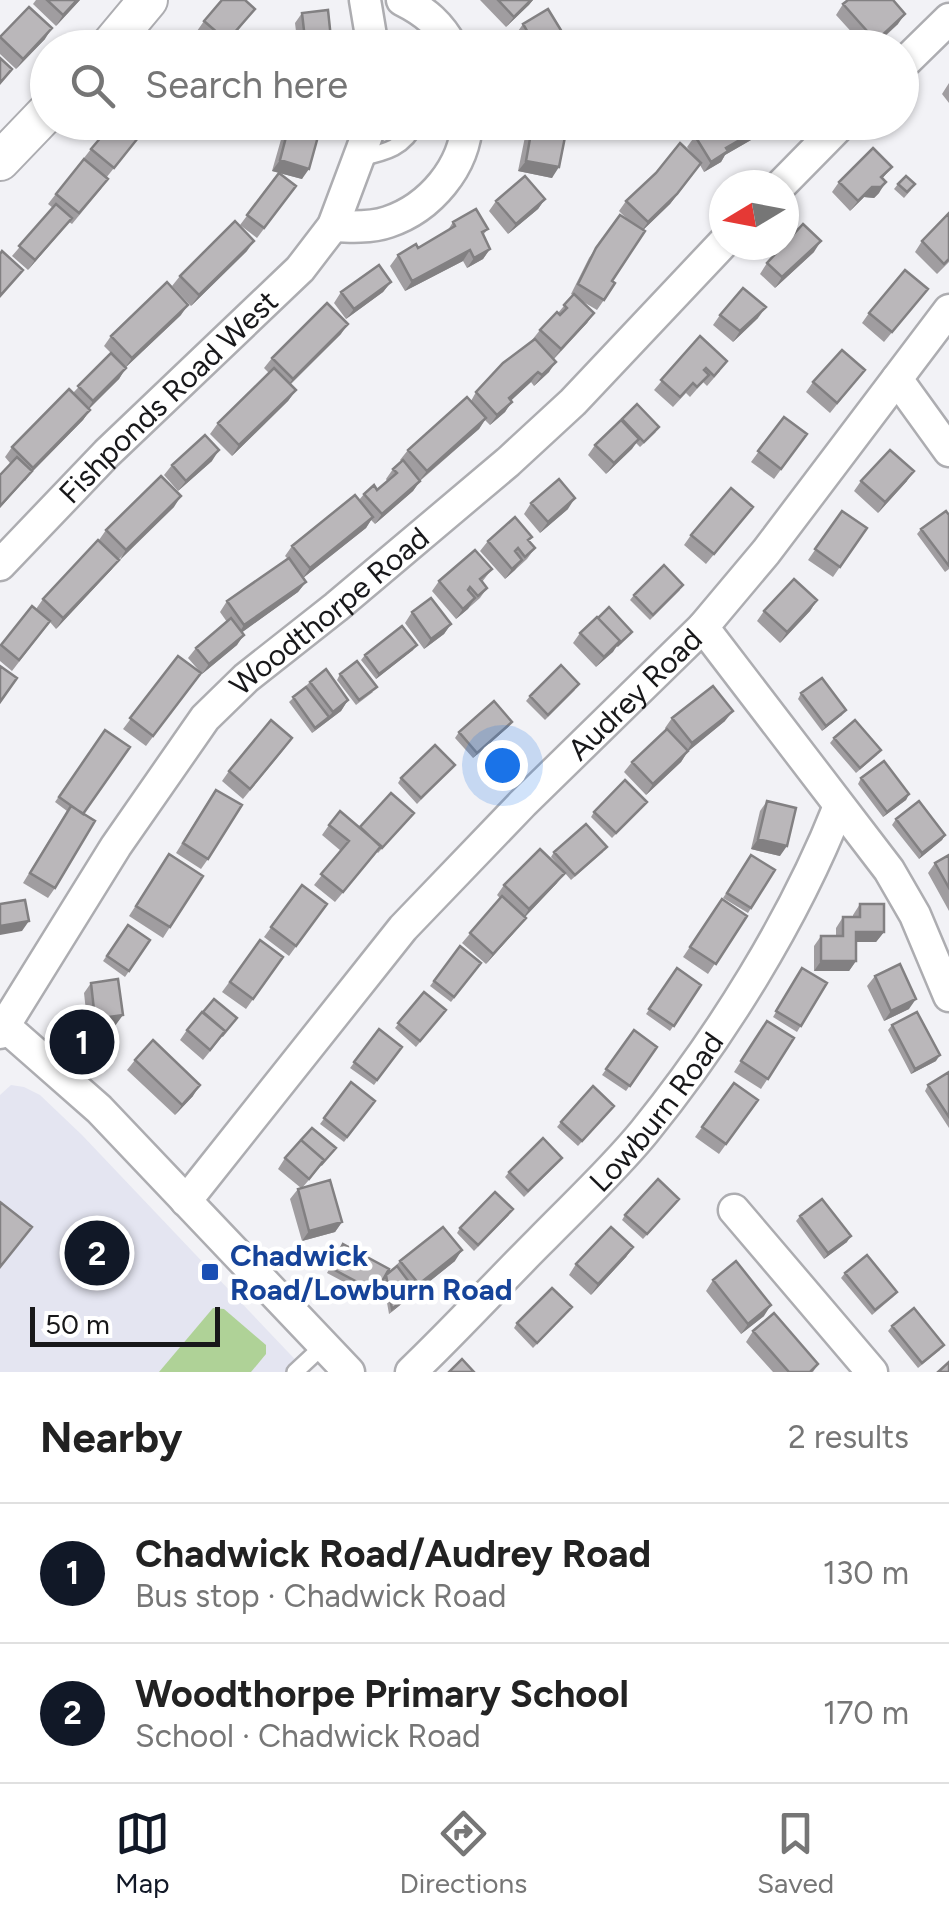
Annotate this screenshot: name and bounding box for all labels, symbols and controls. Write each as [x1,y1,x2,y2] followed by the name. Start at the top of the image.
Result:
[30,30,919,140] search box
[65,58,120,113] icon: search
[145,62,348,108] text: Search here
[709,170,799,260] north arrow
[51,282,285,511] street label: Fishponds Road West
[221,519,436,703] street label: Woodthorpe Road
[560,620,709,768] street label: Audrey Road
[477,740,528,791] your location
[49,1004,114,1080] pin: 1
[581,1025,731,1199] street label: Lowburn Road
[64,1216,130,1290] pin: 2
[230,1237,513,1308] place label: Chadwick Road/Lowburn Road
[199,1261,221,1283] marker: Chadwick Road/Lowburn Road
[30,1302,220,1346] scale bar
[45,1307,110,1341] text: 50 m
[40,1412,182,1463] text: Nearby
[788,1418,909,1456] text: 2 results
[135,1531,651,1577] text: Chadwick Road/Audrey Road
[66,1554,79,1592] text: 1
[823,1554,909,1592] text: 130 m
[135,1577,506,1615] text: Bus stop · Chadwick Road
[135,1671,629,1717] text: Woodthorpe Primary School
[63,1694,82,1732] text: 2
[823,1694,909,1732] text: 170 m
[135,1717,481,1755] text: School · Chadwick Road
[115,1806,170,1900] tab: Map
[400,1806,527,1900] tab: Directions
[757,1806,834,1900] tab: Saved

